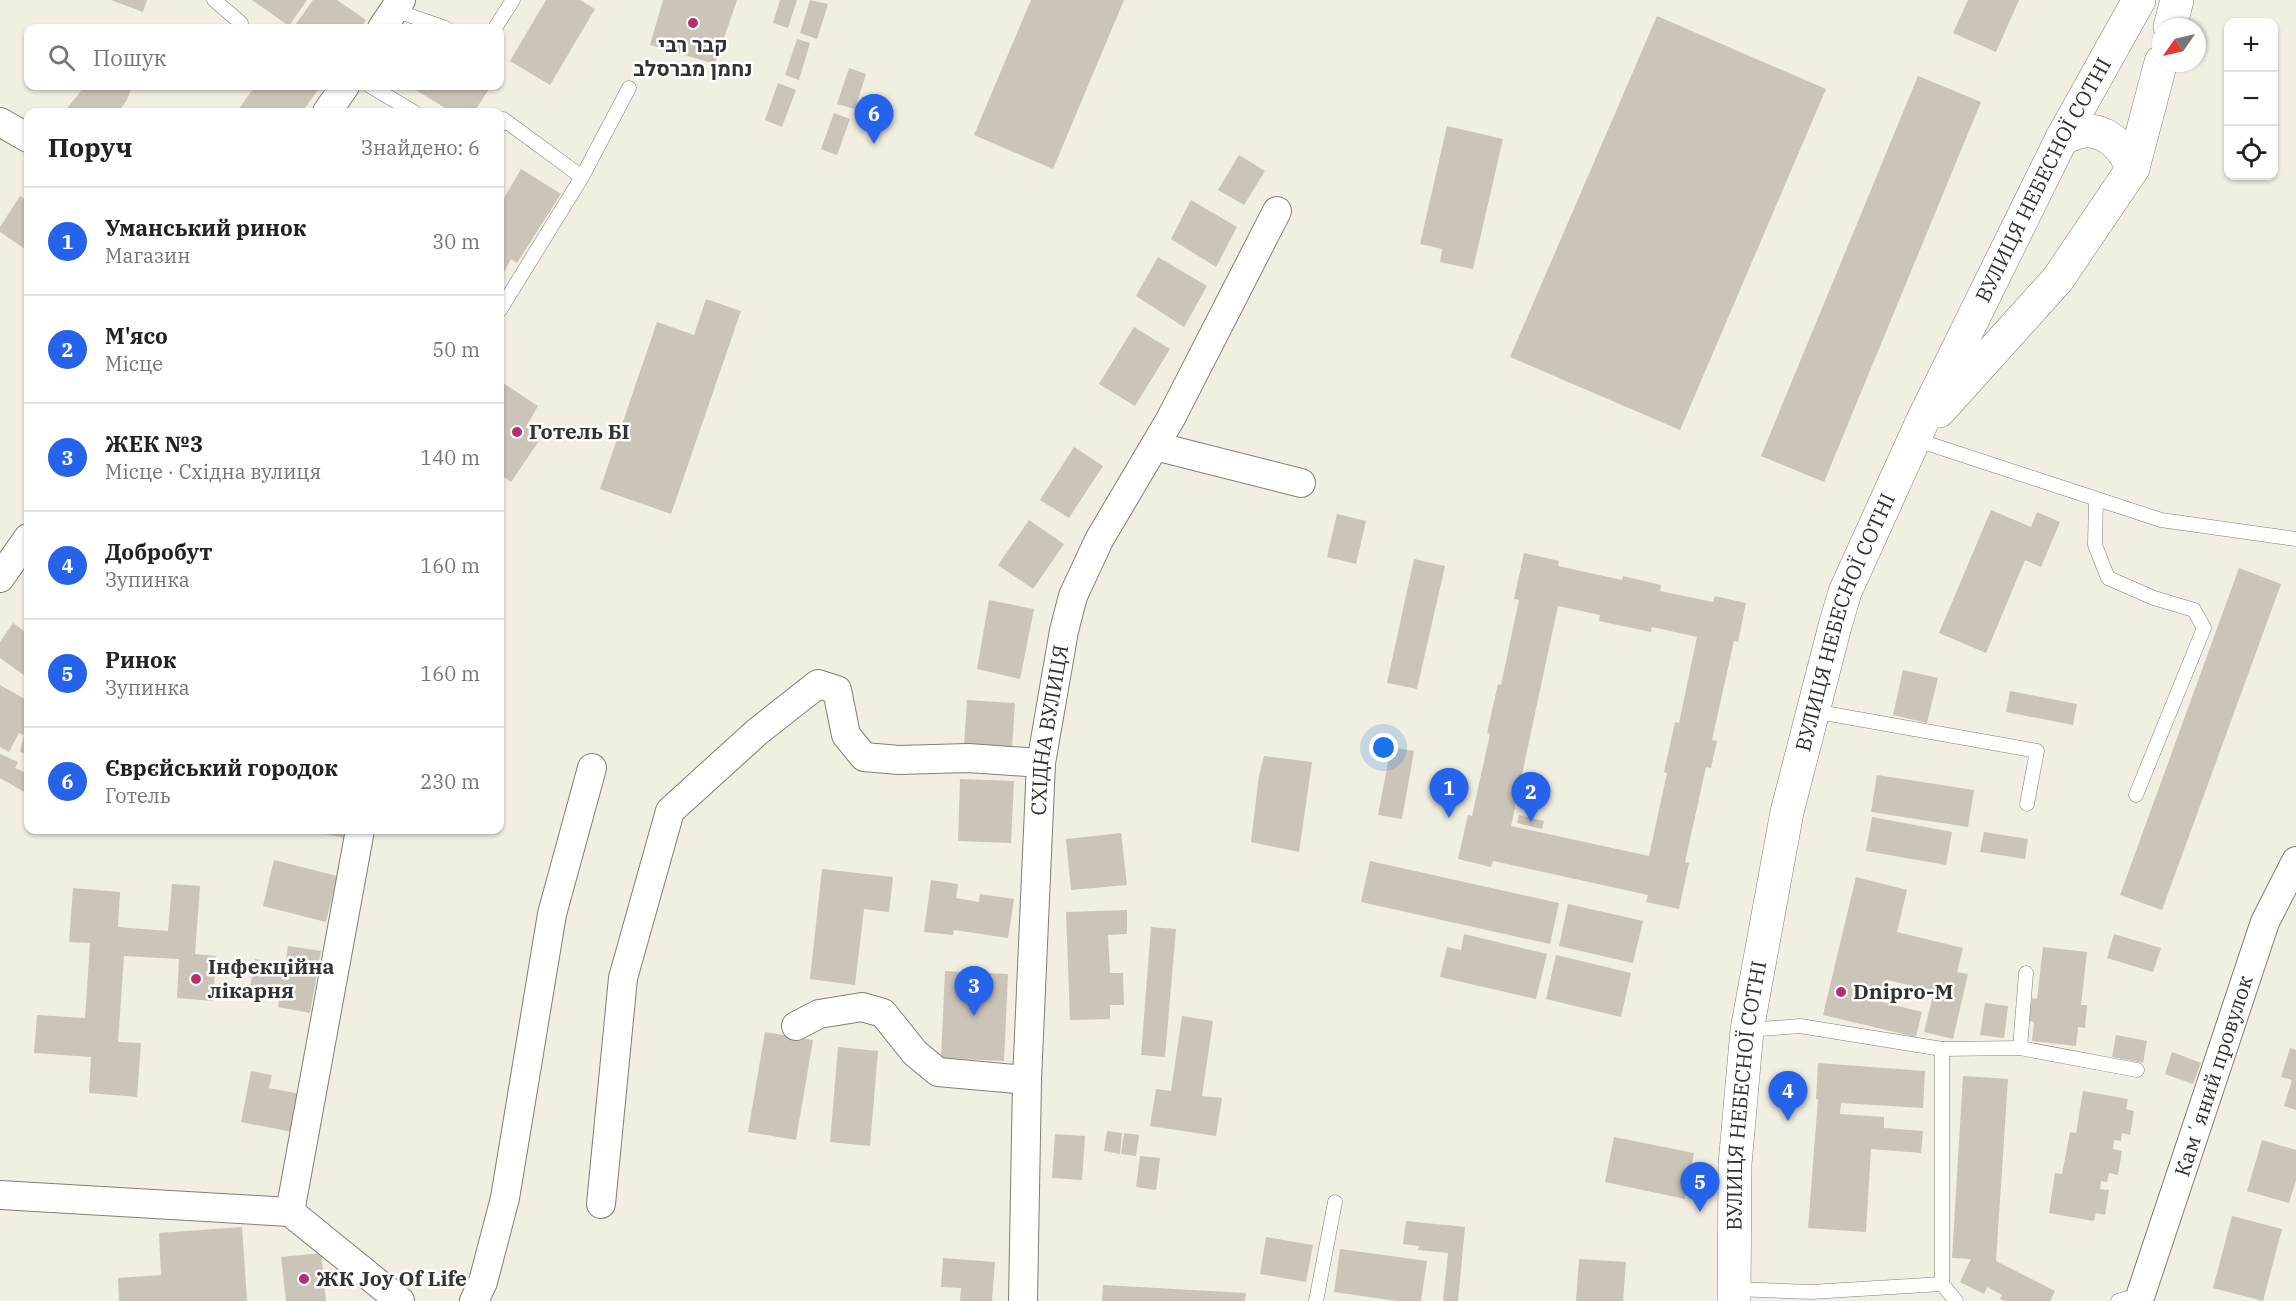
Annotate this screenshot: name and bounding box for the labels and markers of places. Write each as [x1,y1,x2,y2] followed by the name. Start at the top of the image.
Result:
[686,16,700,30] marker: קבר רבי נחמן מברסלב
[633,30,753,82] place label: קבר רבי נחמן מברסלב
[854,94,894,144] pin: 6
[529,417,630,445] place label: Готель БІ
[510,425,524,439] marker: Готель БІ
[1430,768,1468,818] pin: 1
[1512,772,1550,822] pin: 2
[207,952,335,1004] place label: Інфекційна лікарня
[954,966,994,1016] pin: 3
[189,972,203,986] marker: Інфекційна лікарня
[1853,977,1953,1005] place label: Dnipro-M
[1834,985,1848,999] marker: Dnipro-M
[1768,1072,1808,1121] pin: 4
[1680,1162,1720,1212] pin: 5
[316,1264,467,1292] place label: ЖК Joy Of Life
[297,1272,311,1286] marker: ЖК Joy Of Life

